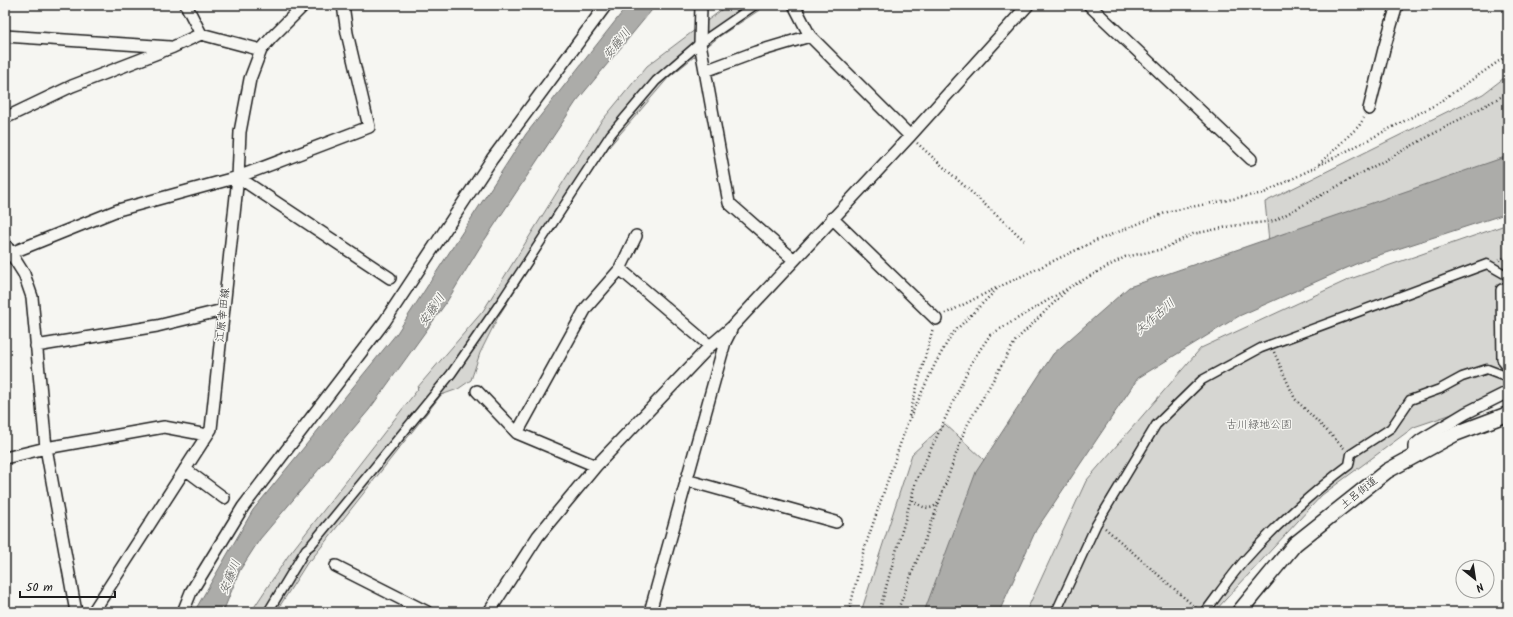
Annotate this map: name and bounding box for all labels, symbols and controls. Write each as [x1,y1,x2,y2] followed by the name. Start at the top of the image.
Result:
[598,24,636,64] water label: 安藤川
[211,287,235,343] street label: 江原幸田線
[414,290,450,330] water label: 安藤川
[1131,294,1179,340] water label: 矢作古川
[1226,416,1292,434] park label: 古川緑地公園
[1336,472,1382,514] street label: 土呂街道
[214,557,246,597] water label: 安藤川
[1455,559,1495,599] north arrow
[20,573,115,599] scale bar
[1472,577,1487,596] text: N
[26,578,53,597] text: 50 m

